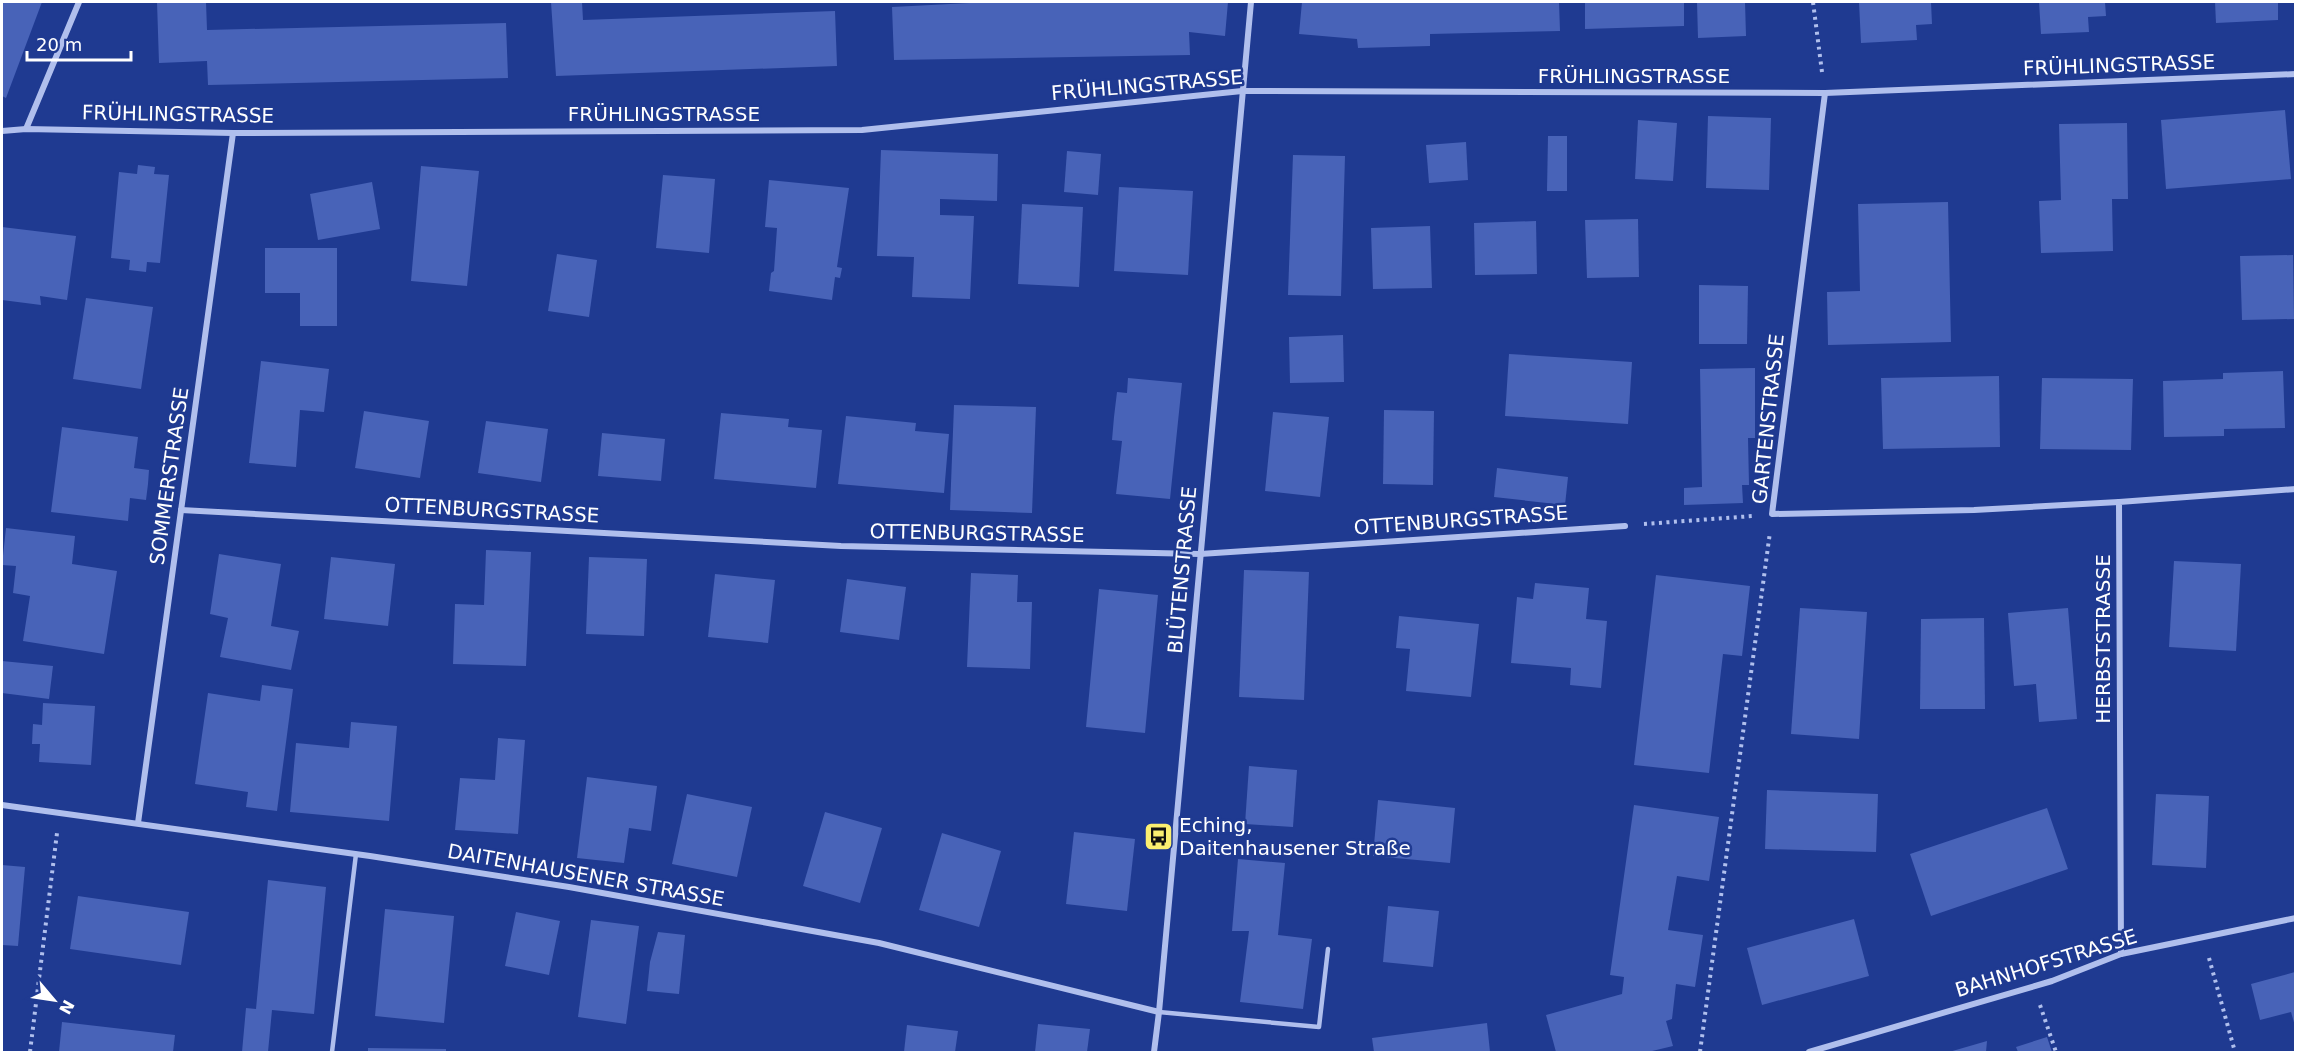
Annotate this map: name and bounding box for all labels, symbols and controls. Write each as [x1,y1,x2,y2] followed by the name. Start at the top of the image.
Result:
[27,24,130,62] scale bar
[36,34,82,55] text: 20 m
[2022,50,2216,80] street label: FRÜHLINGSTRASSE
[1538,64,1730,88] street label: FRÜHLINGSTRASSE
[1050,65,1244,105] street label: FRÜHLINGSTRASSE
[82,100,274,128] street label: FRÜHLINGSTRASSE
[568,102,760,126] street label: FRÜHLINGSTRASSE
[1747,333,1789,505] street label: GARTENSTRASSE
[145,386,193,566] street label: SOMMERSTRASSE
[1163,485,1201,655] street label: BLÜTENSTRASSE
[384,492,600,528] street label: OTTENBURGSTRASSE
[1353,501,1569,539] street label: OTTENBURGSTRASSE
[869,519,1085,547] street label: OTTENBURGSTRASSE
[2091,554,2115,724] street label: HERBSTSTRASSE
[1179,813,1411,860] place label: Eching, Daitenhausener Straße
[1142,820,1174,852] bus stop icon: Eching, Daitenhausener Straße
[446,839,726,911] street label: DAITENHAUSENER STRASSE
[1952,924,2140,1002] street label: BAHNHOFSTRASSE
[24,970,84,1030] north arrow
[55,997,78,1017] text: N

